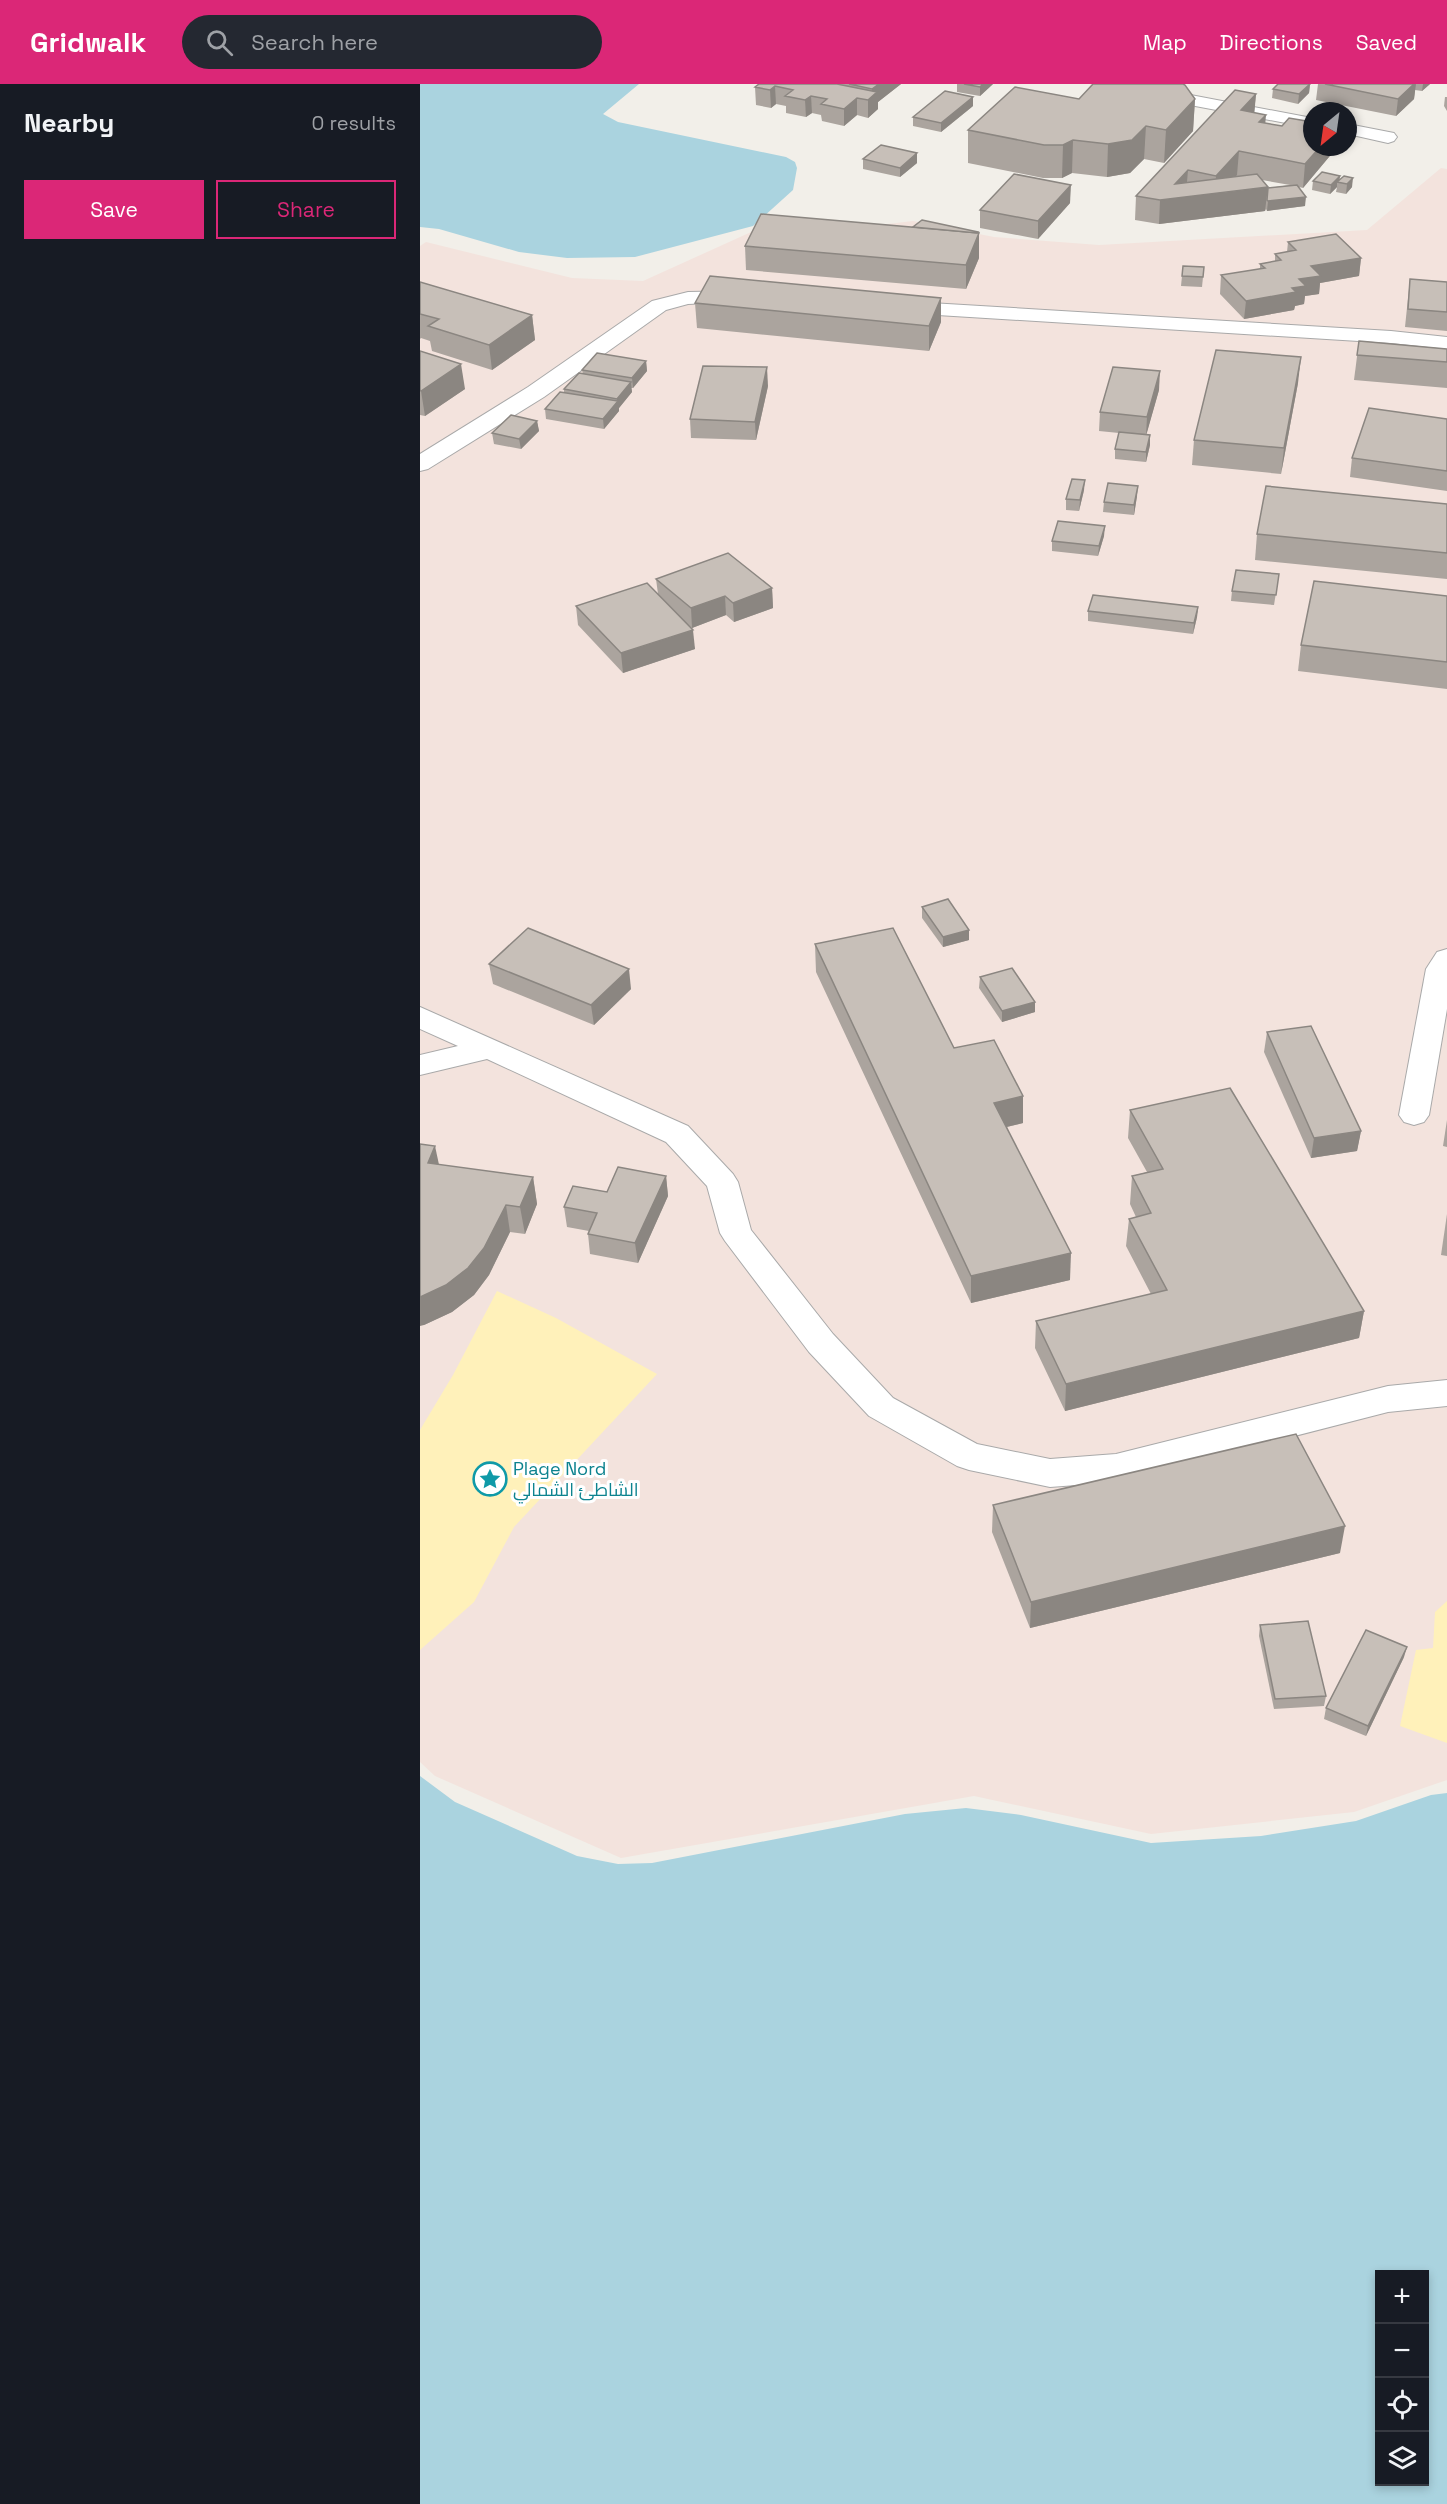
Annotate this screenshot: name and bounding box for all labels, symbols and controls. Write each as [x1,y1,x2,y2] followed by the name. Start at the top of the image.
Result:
[182,15,602,69] search box
[30,24,146,60] text: Gridwalk
[203,26,236,59] icon: search
[251,28,378,56] text: Search here
[1143,29,1187,56] text: Map
[1220,29,1323,56] text: Directions
[1356,29,1417,56] text: Saved
[1303,102,1357,156] north arrow
[24,106,114,140] text: Nearby
[312,110,396,136] text: 0 results
[24,180,204,239] button: Save
[216,180,396,239] button: Share
[513,1457,639,1504] place label: Plage Nord الشاطئ الشمالي
[472,1461,508,1497] place icon: Plage Nord الشاطئ الشمالي
[1375,2270,1429,2486] map controls
[1375,2270,1429,2324] button: +
[1375,2324,1429,2378] button: −
[1375,2378,1429,2432] button: locate
[1375,2432,1429,2486] button: layers

